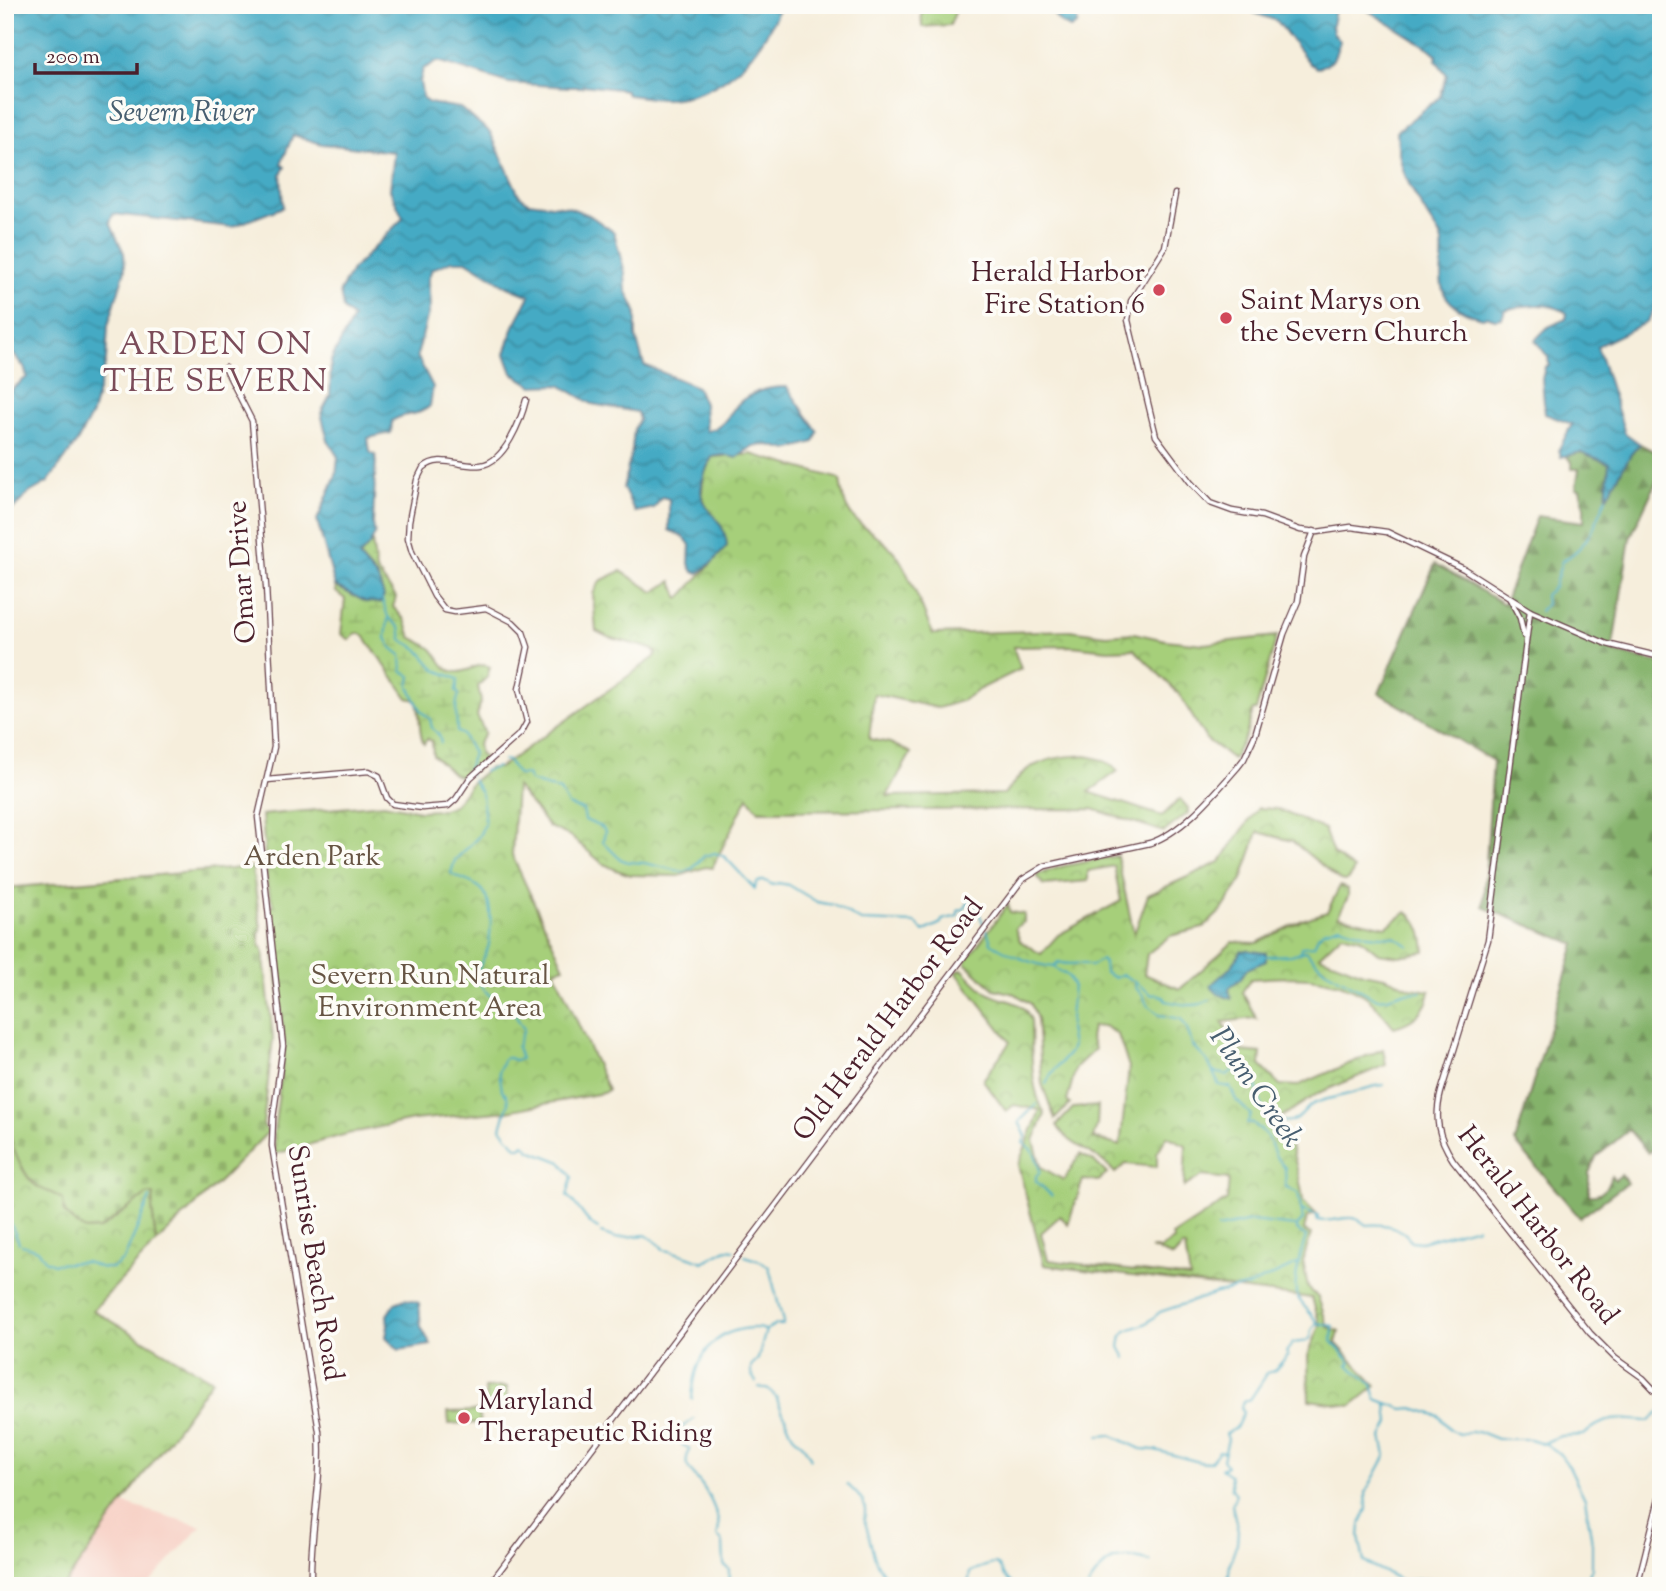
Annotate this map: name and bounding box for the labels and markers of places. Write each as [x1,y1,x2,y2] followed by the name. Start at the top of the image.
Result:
[971,254,1145,326] place label: Herald Harbor Fire Station 6
[1151,282,1167,298] marker: Herald Harbor Fire Station 6
[1240,282,1468,354] place label: Saint Marys on the Severn Church
[1218,310,1234,326] marker: Saint Marys on the Severn Church
[478,1382,712,1454] place label: Maryland Therapeutic Riding
[456,1410,472,1426] marker: Maryland Therapeutic Riding

